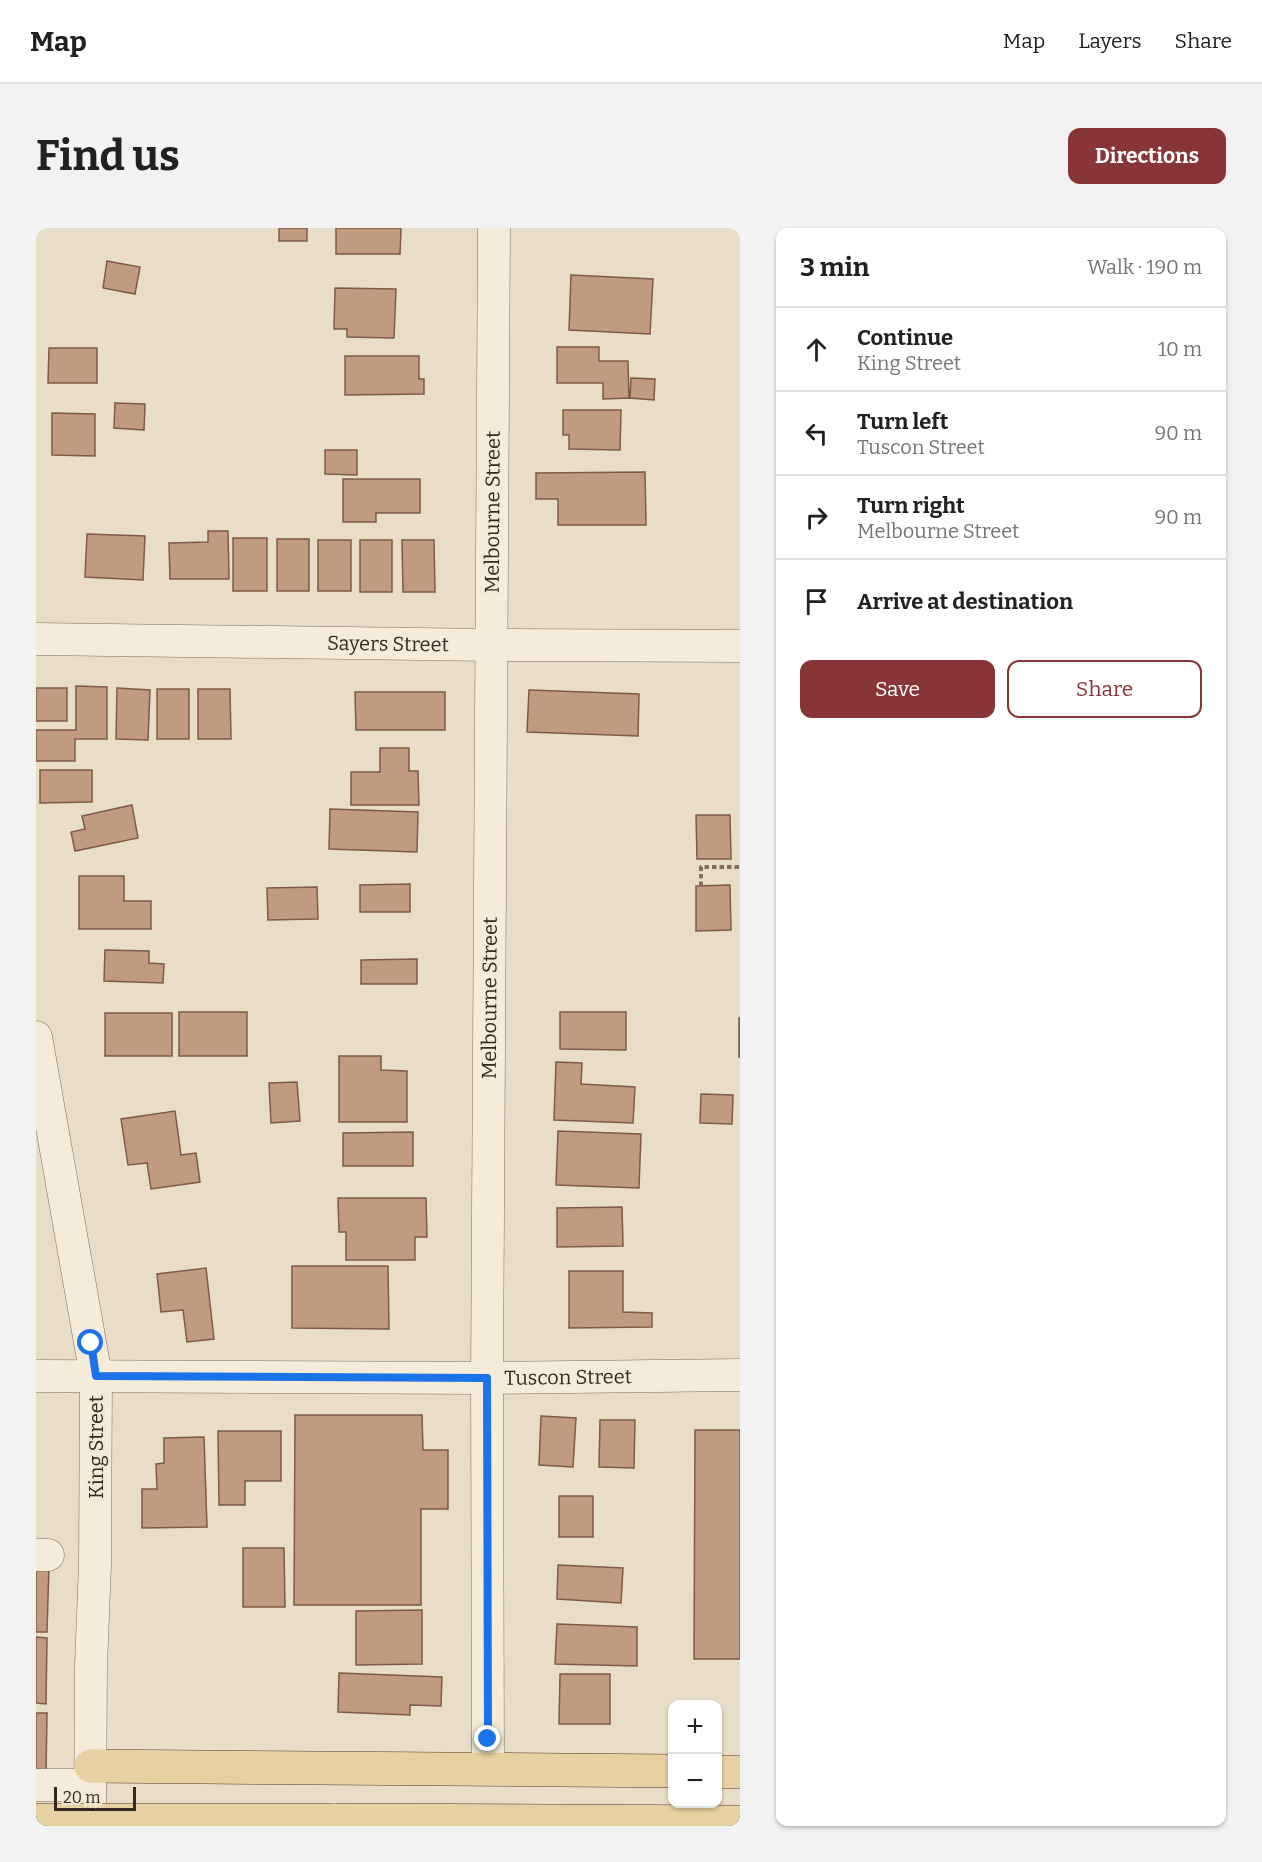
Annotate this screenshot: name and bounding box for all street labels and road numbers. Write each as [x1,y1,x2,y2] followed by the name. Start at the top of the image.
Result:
[480,431,505,593] street label: Melbourne Street
[327,631,449,656] street label: Sayers Street
[477,917,502,1079] street label: Melbourne Street
[504,1364,632,1390] street label: Tuscon Street
[84,1395,108,1499] street label: King Street

